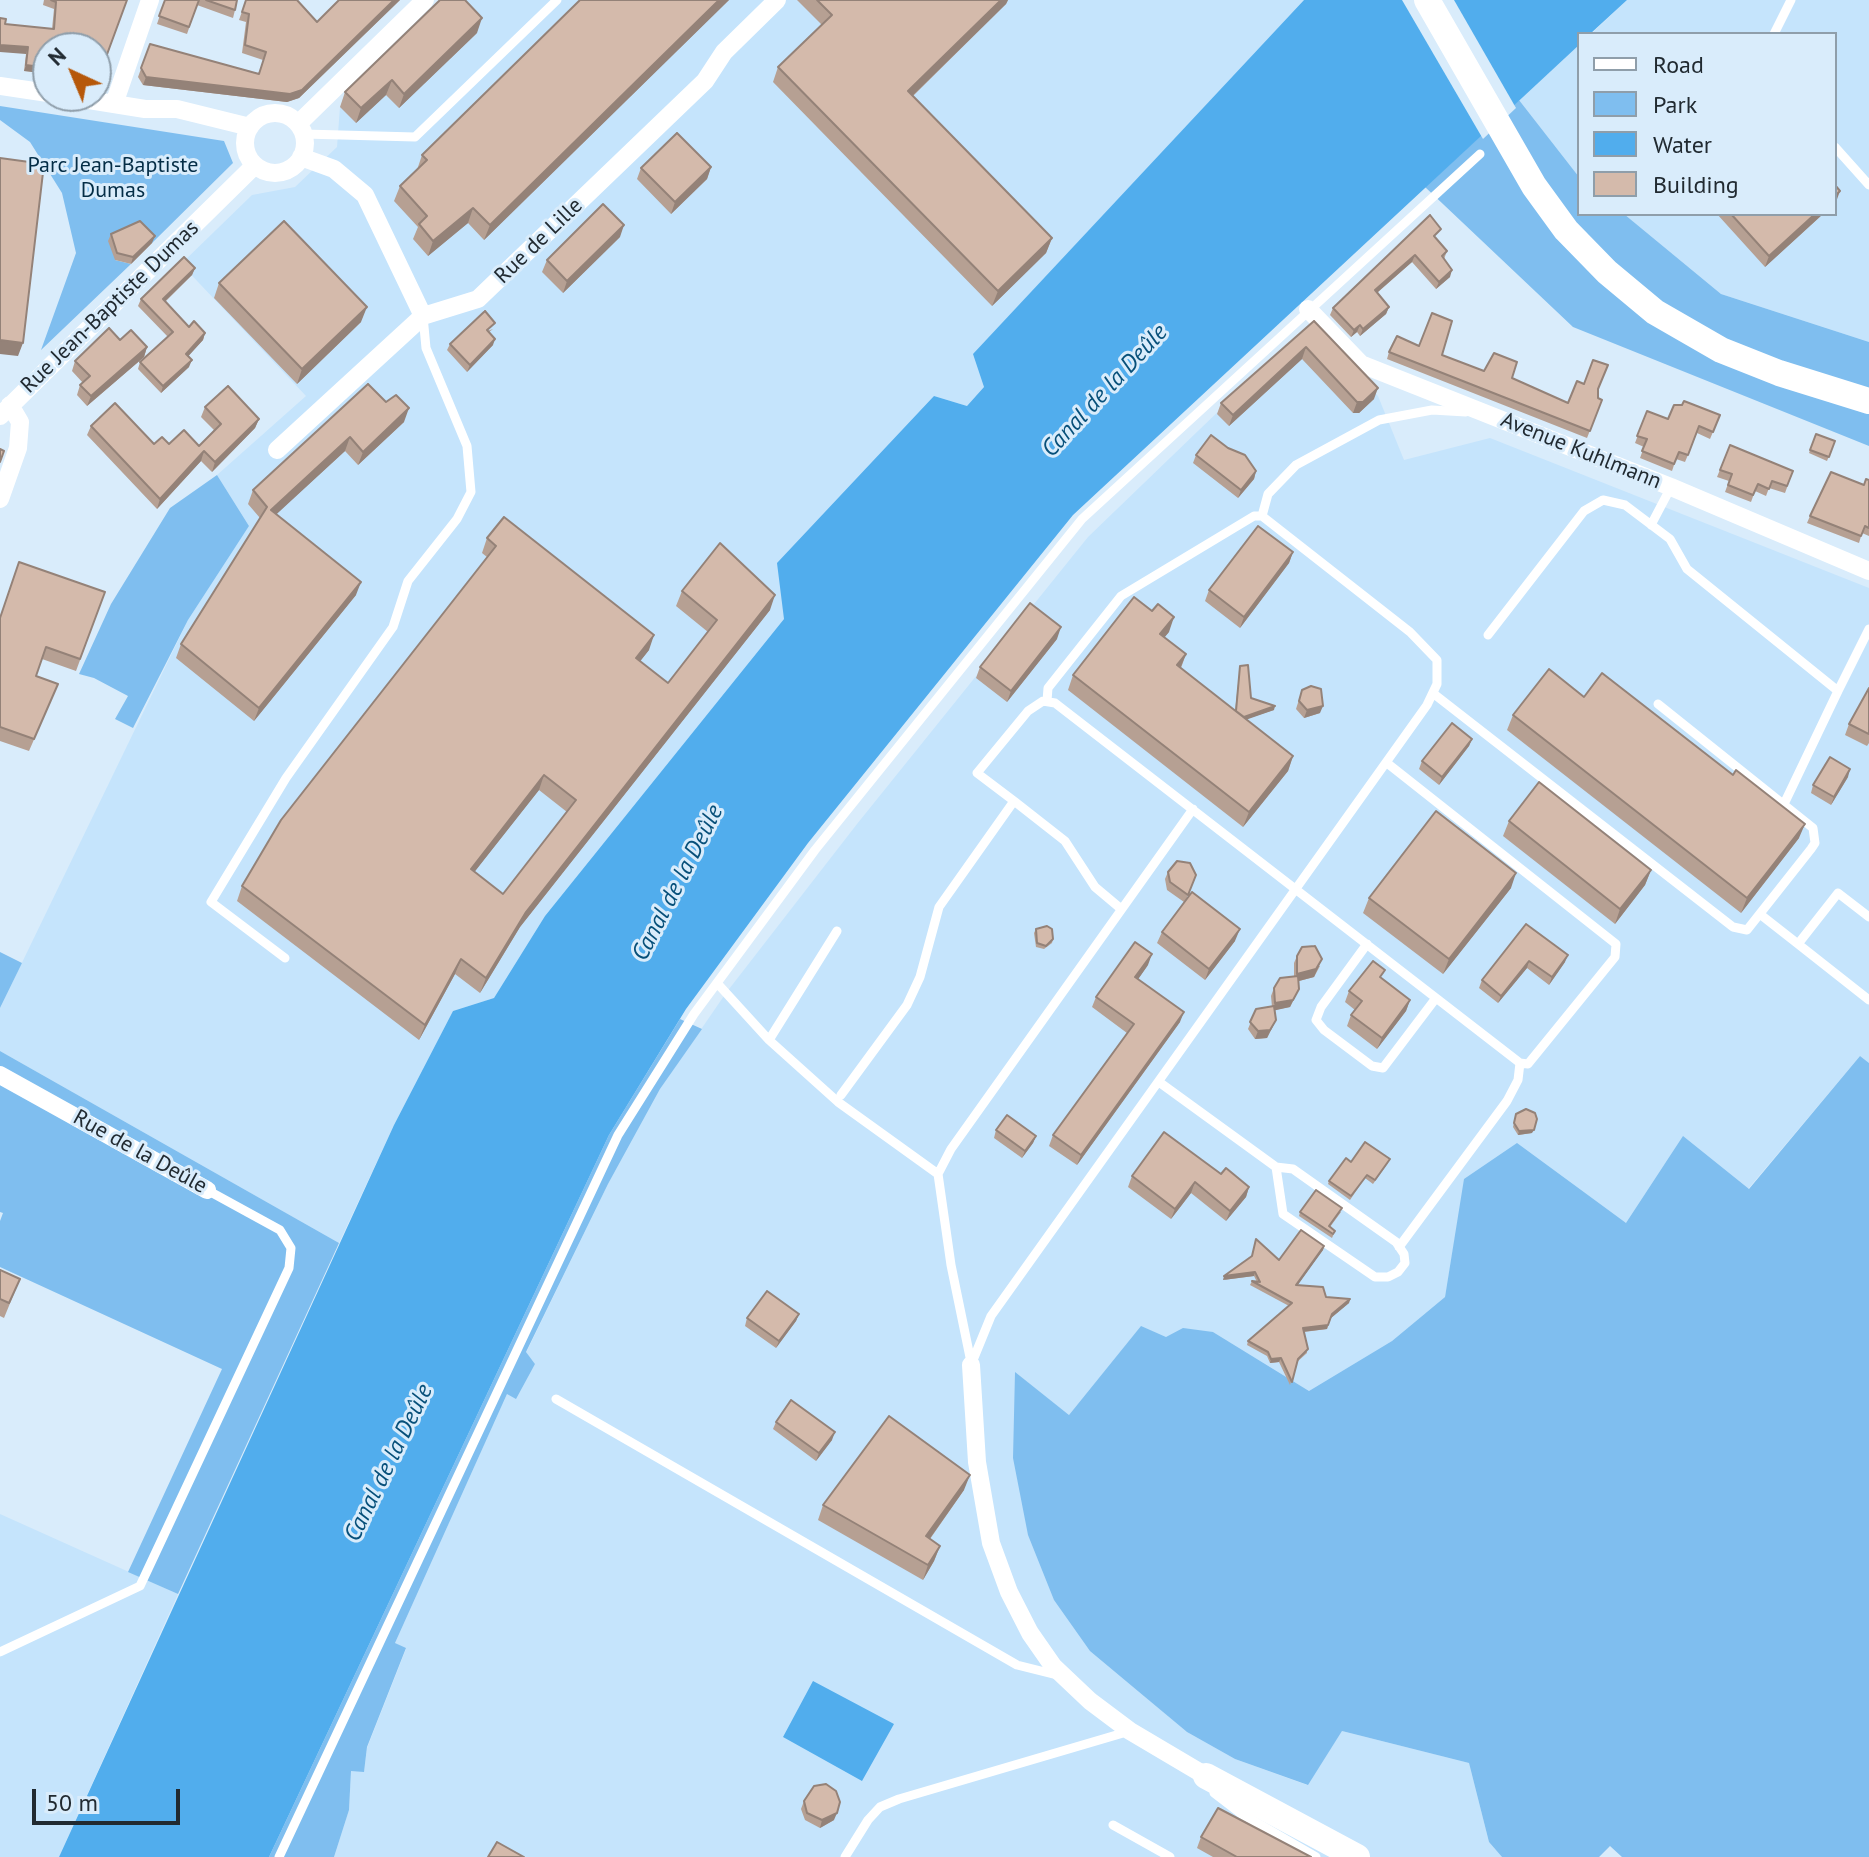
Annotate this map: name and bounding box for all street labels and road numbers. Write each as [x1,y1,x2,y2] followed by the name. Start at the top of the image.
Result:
[490,193,588,289] street label: Rue de Lille
[16,215,204,399] street label: Rue Jean-Baptiste Dumas
[1497,407,1665,495] street label: Avenue Kuhlmann
[68,1104,212,1200] street label: Rue de la Deûle

